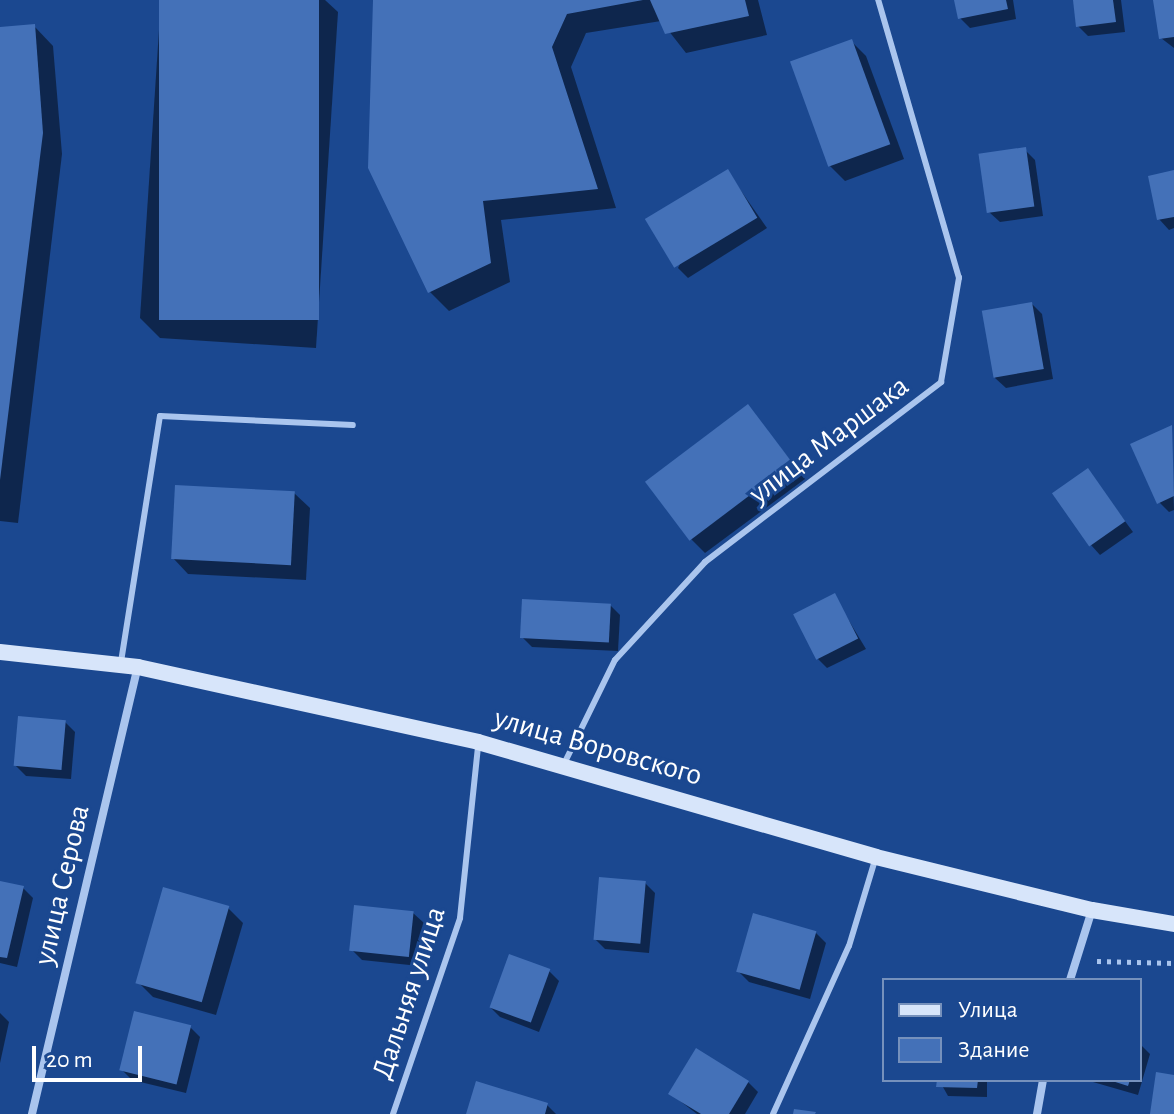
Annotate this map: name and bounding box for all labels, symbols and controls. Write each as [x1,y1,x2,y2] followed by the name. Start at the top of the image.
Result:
[742,368,916,512] street label: улица Маршака
[490,700,706,794] street label: улица Воровского
[26,801,98,969] street label: улица Серова
[364,902,454,1084] street label: Дальняя улица
[882,978,1142,1082] legend
[958,998,1018,1022] text: Улица
[36,1030,146,1080] scale bar
[958,1038,1029,1062] text: Здание
[46,1048,93,1072] text: 20 m

